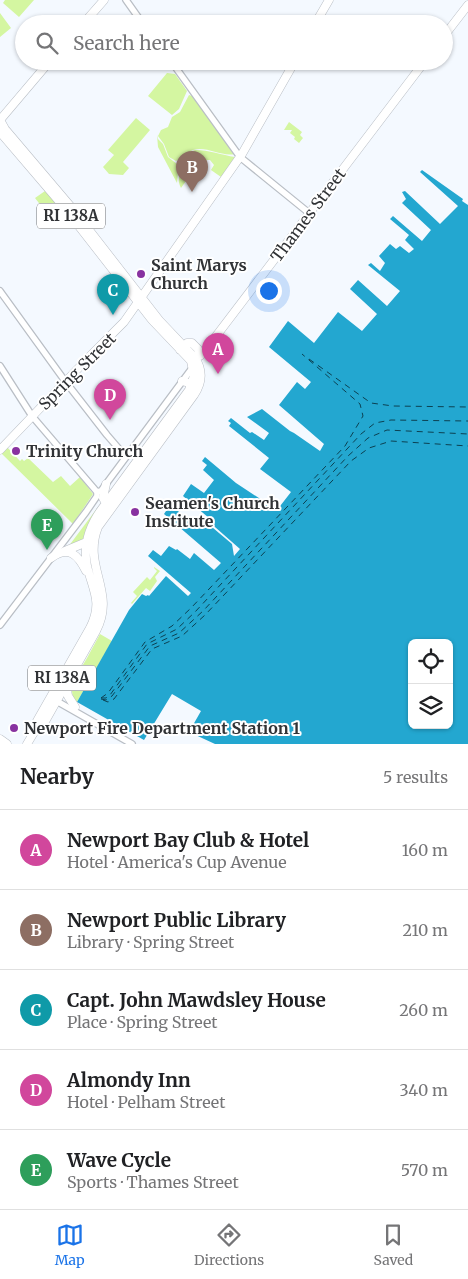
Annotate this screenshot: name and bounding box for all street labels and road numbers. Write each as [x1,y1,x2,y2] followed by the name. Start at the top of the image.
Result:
[266,164,350,266] street label: Thames Street
[37,204,105,228] road number: RI 138A
[34,328,120,414] street label: Spring Street
[28,666,96,690] road number: RI 138A

